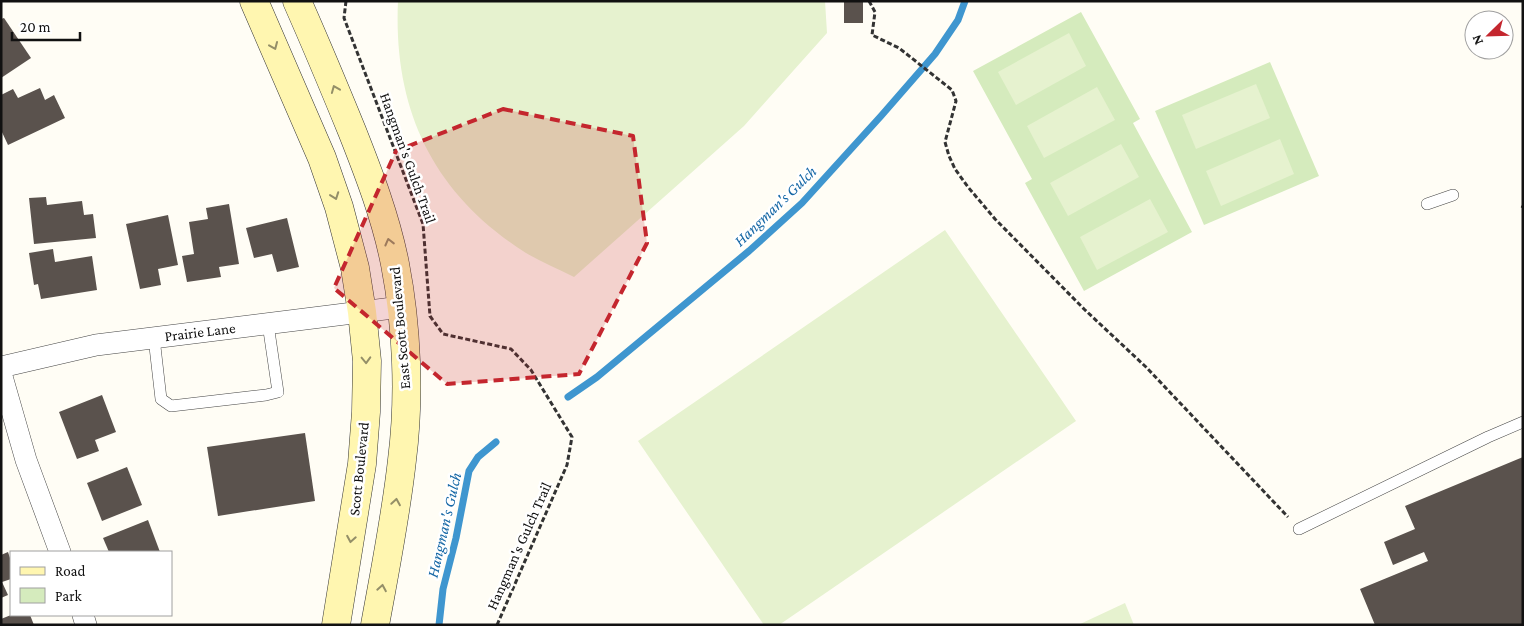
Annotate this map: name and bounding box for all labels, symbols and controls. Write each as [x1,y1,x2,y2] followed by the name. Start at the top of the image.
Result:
[12,10,80,42] scale bar
[1464,10,1514,60] north arrow
[20,19,51,35] text: 20 m
[1468,32,1486,48] text: N
[267,41,278,50] one-way arrow
[330,85,341,94] one-way arrow
[376,91,439,226] street label: Hangman's Gulch Trail
[730,162,820,250] water label: Hangman's Gulch
[329,192,339,200] one-way arrow
[384,237,395,246] one-way arrow
[387,266,413,390] street label: East Scott Boulevard
[164,320,237,344] street label: Prairie Lane
[361,357,372,365] one-way arrow
[346,421,372,517] street label: Scott Boulevard
[424,470,465,579] water label: Hangman's Gulch
[484,480,555,613] street label: Hangman's Gulch Trail
[390,498,401,506] one-way arrow
[346,535,356,544] one-way arrow
[10,551,172,616] legend
[55,563,86,579] text: Road
[376,583,386,592] one-way arrow
[55,588,82,604] text: Park

